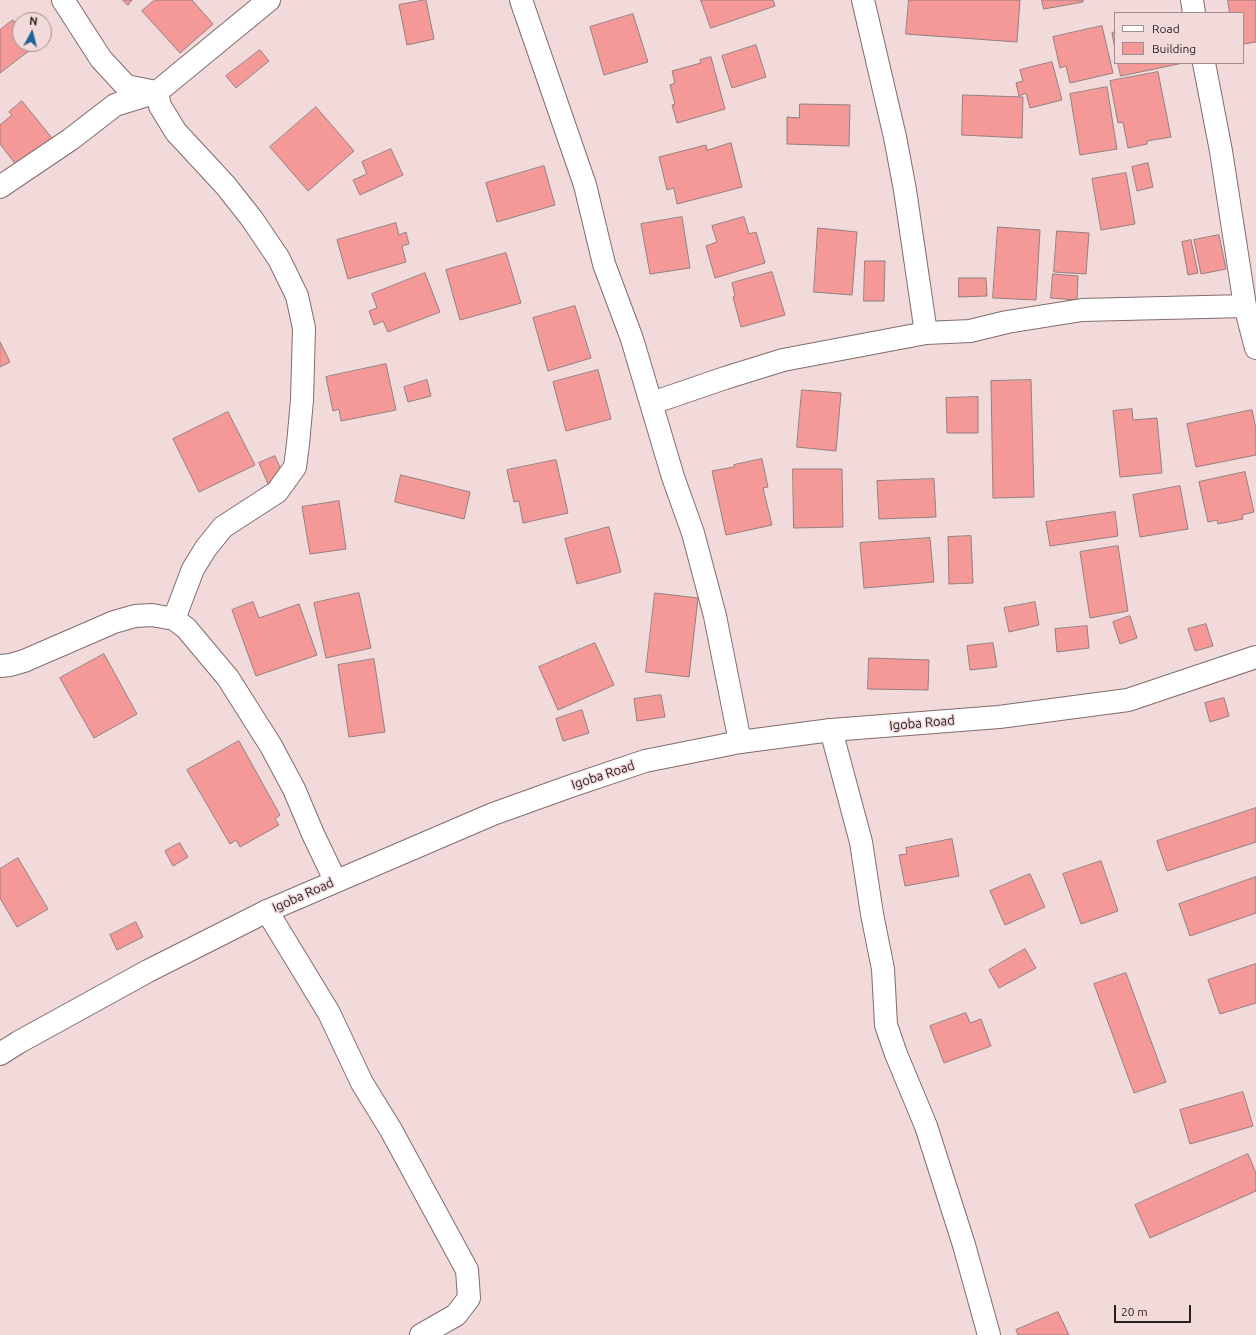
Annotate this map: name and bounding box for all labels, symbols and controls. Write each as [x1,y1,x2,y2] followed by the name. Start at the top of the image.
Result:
[12,12,52,52] north arrow
[1114,12,1244,64] legend
[29,15,38,28] text: N
[1152,22,1180,35] text: Road
[1152,42,1196,55] text: Building
[889,712,955,734] street label: Igoba Road
[569,757,637,793] street label: Igoba Road
[270,875,336,915] street label: Igoba Road
[1116,1297,1193,1323] scale bar
[1121,1305,1148,1318] text: 20 m

